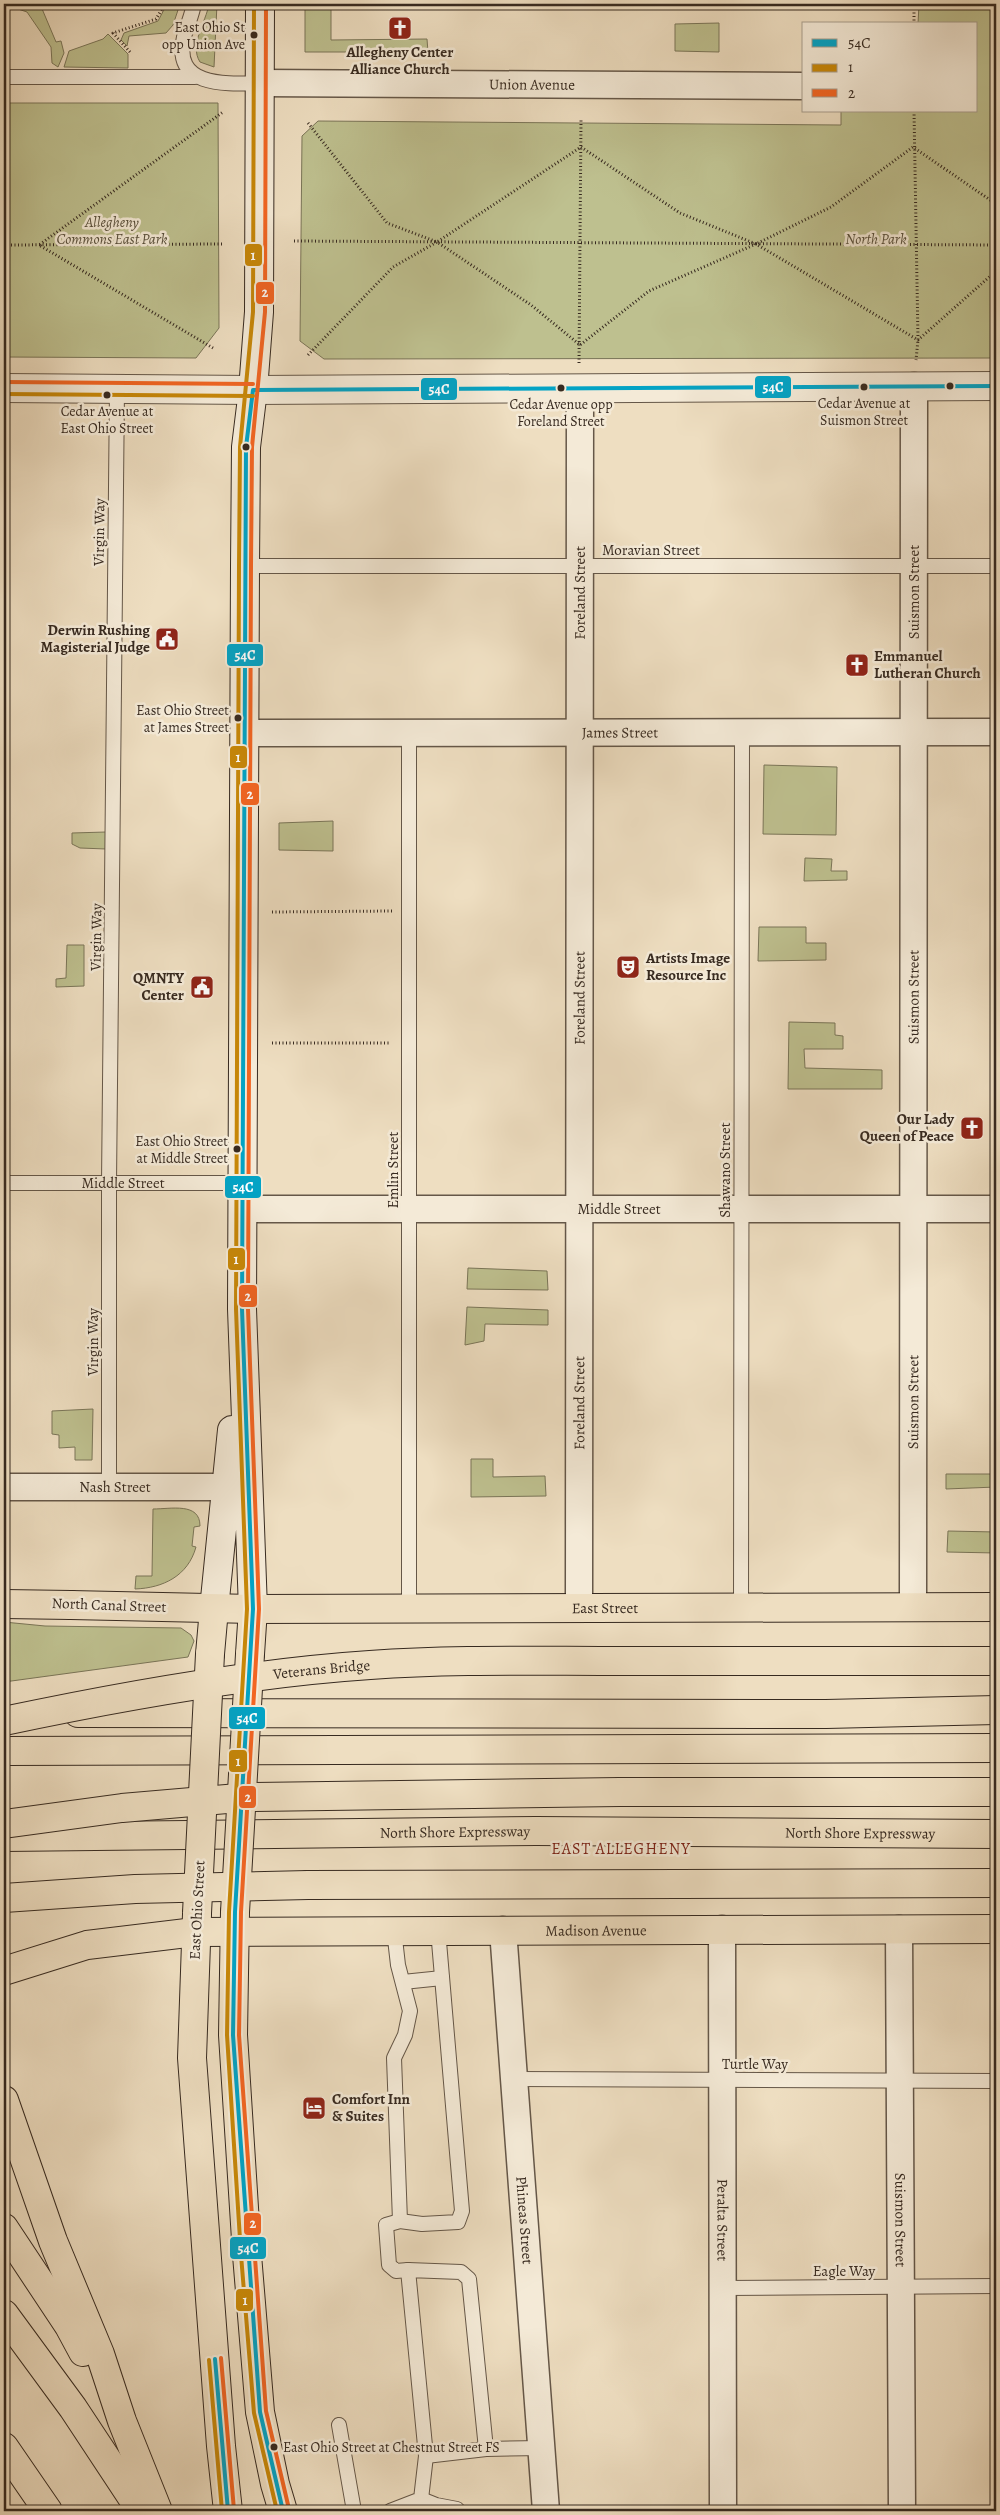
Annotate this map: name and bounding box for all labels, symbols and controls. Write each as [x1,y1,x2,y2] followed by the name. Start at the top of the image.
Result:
[387,15,413,41] church icon: Allegheny Center Alliance Church
[162,18,245,54] place label: East Ohio St opp Union Ave
[802,22,978,112] legend
[249,30,259,40] marker: East Ohio St opp Union Ave
[848,33,871,53] text: 54C
[346,42,453,79] place label: Allegheny Center Alliance Church
[848,57,853,77] text: 1
[489,74,575,95] street label: Union Avenue
[848,83,855,103] text: 2
[56,212,168,249] park label: Allegheny Commons East Park
[845,229,907,249] park label: North Park
[244,243,263,267] line badge: 1
[250,246,256,265] text: 1
[255,281,275,305] line badge: 2
[262,283,269,302] text: 2
[754,375,792,399] line badge: 54C
[420,377,458,401] line badge: 54C
[762,378,784,397] text: 54C
[428,380,450,399] text: 54C
[945,381,955,391] unlabelled marker
[859,382,869,392] marker: Cedar Avenue at Suismon Street
[556,383,566,393] marker: Cedar Avenue opp Foreland Street
[102,390,112,400] marker: Cedar Avenue at East Ohio Street
[818,394,911,430] place label: Cedar Avenue at Suismon Street
[509,395,613,431] place label: Cedar Avenue opp Foreland Street
[61,402,154,438] place label: Cedar Avenue at East Ohio Street
[241,442,251,452] unlabelled marker
[88,498,110,567] street label: Virgin Way
[602,540,700,560] street label: Moravian Street
[904,545,924,639] street label: Suismon Street
[570,546,590,640] street label: Foreland Street
[40,620,150,657] place label: Derwin Rushing Magisterial Judge
[154,626,180,652] public building icon: Derwin Rushing Magisterial Judge
[226,643,264,667] line badge: 54C
[234,646,256,665] text: 54C
[874,646,981,683] place label: Emmanuel Lutheran Church
[844,652,870,678] church icon: Emmanuel Lutheran Church
[136,701,229,737] place label: East Ohio Street at James Street
[233,713,243,723] marker: East Ohio Street at James Street
[582,722,658,743] street label: James Street
[229,745,248,769] line badge: 1
[235,748,241,767] text: 1
[240,782,260,806] line badge: 2
[247,785,254,804] text: 2
[85,903,107,972] street label: Virgin Way
[645,948,730,985] place label: Artists Image Resource Inc
[903,950,924,1044] street label: Suismon Street
[569,951,590,1045] street label: Foreland Street
[615,954,641,980] theatre icon: Artists Image Resource Inc
[133,968,185,1005] place label: QMNTY Center
[189,974,215,1000] public building icon: QMNTY Center
[860,1109,955,1146] place label: Our Lady Queen of Peace
[959,1115,985,1141] church icon: Our Lady Queen of Peace
[715,1122,735,1218] street label: Shawano Street
[135,1132,228,1168] place label: East Ohio Street at Middle Street
[383,1132,403,1208] street label: Emlin Street
[232,1144,242,1154] marker: East Ohio Street at Middle Street
[81,1173,165,1193] street label: Middle Street
[224,1175,262,1199] line badge: 54C
[232,1178,254,1197] text: 54C
[577,1199,661,1219] street label: Middle Street
[227,1247,246,1271] line badge: 1
[233,1250,239,1269] text: 1
[238,1284,258,1308] line badge: 2
[245,1287,252,1306] text: 2
[83,1308,103,1377] street label: Virgin Way
[903,1355,923,1449] street label: Suismon Street
[569,1356,589,1450] street label: Foreland Street
[79,1477,151,1497] street label: Nash Street
[51,1593,167,1617] street label: North Canal Street
[572,1598,638,1618] street label: East Street
[271,1655,371,1684] street label: Veterans Bridge
[228,1706,266,1730] line badge: 54C
[236,1709,258,1728] text: 54C
[228,1749,248,1773] line badge: 1
[235,1752,241,1771] text: 1
[238,1785,257,1809] line badge: 2
[245,1788,252,1807] text: 2
[380,1821,531,1843] street label: North Shore Expressway
[785,1823,936,1844] street label: North Shore Expressway
[551,1838,691,1860] district label: EAST ALLEGHENY
[184,1860,210,1960] street label: East Ohio Street
[545,1920,647,1941] street label: Madison Avenue
[722,2054,788,2074] street label: Turtle Way
[332,2089,411,2126] place label: Comfort Inn & Suites
[301,2095,327,2121] hotel icon: Comfort Inn & Suites
[890,2173,911,2267] street label: Suismon Street
[511,2175,538,2265] street label: Phineas Street
[712,2179,733,2261] street label: Peralta Street
[243,2212,262,2236] line badge: 2
[250,2214,257,2233] text: 2
[229,2236,267,2260] line badge: 54C
[237,2239,259,2258] text: 54C
[813,2261,876,2281] street label: Eagle Way
[235,2288,254,2312] line badge: 1
[242,2291,248,2310] text: 1
[283,2438,500,2457] place label: East Ohio Street at Chestnut Street FS
[269,2442,279,2452] marker: East Ohio Street at Chestnut Street FS

